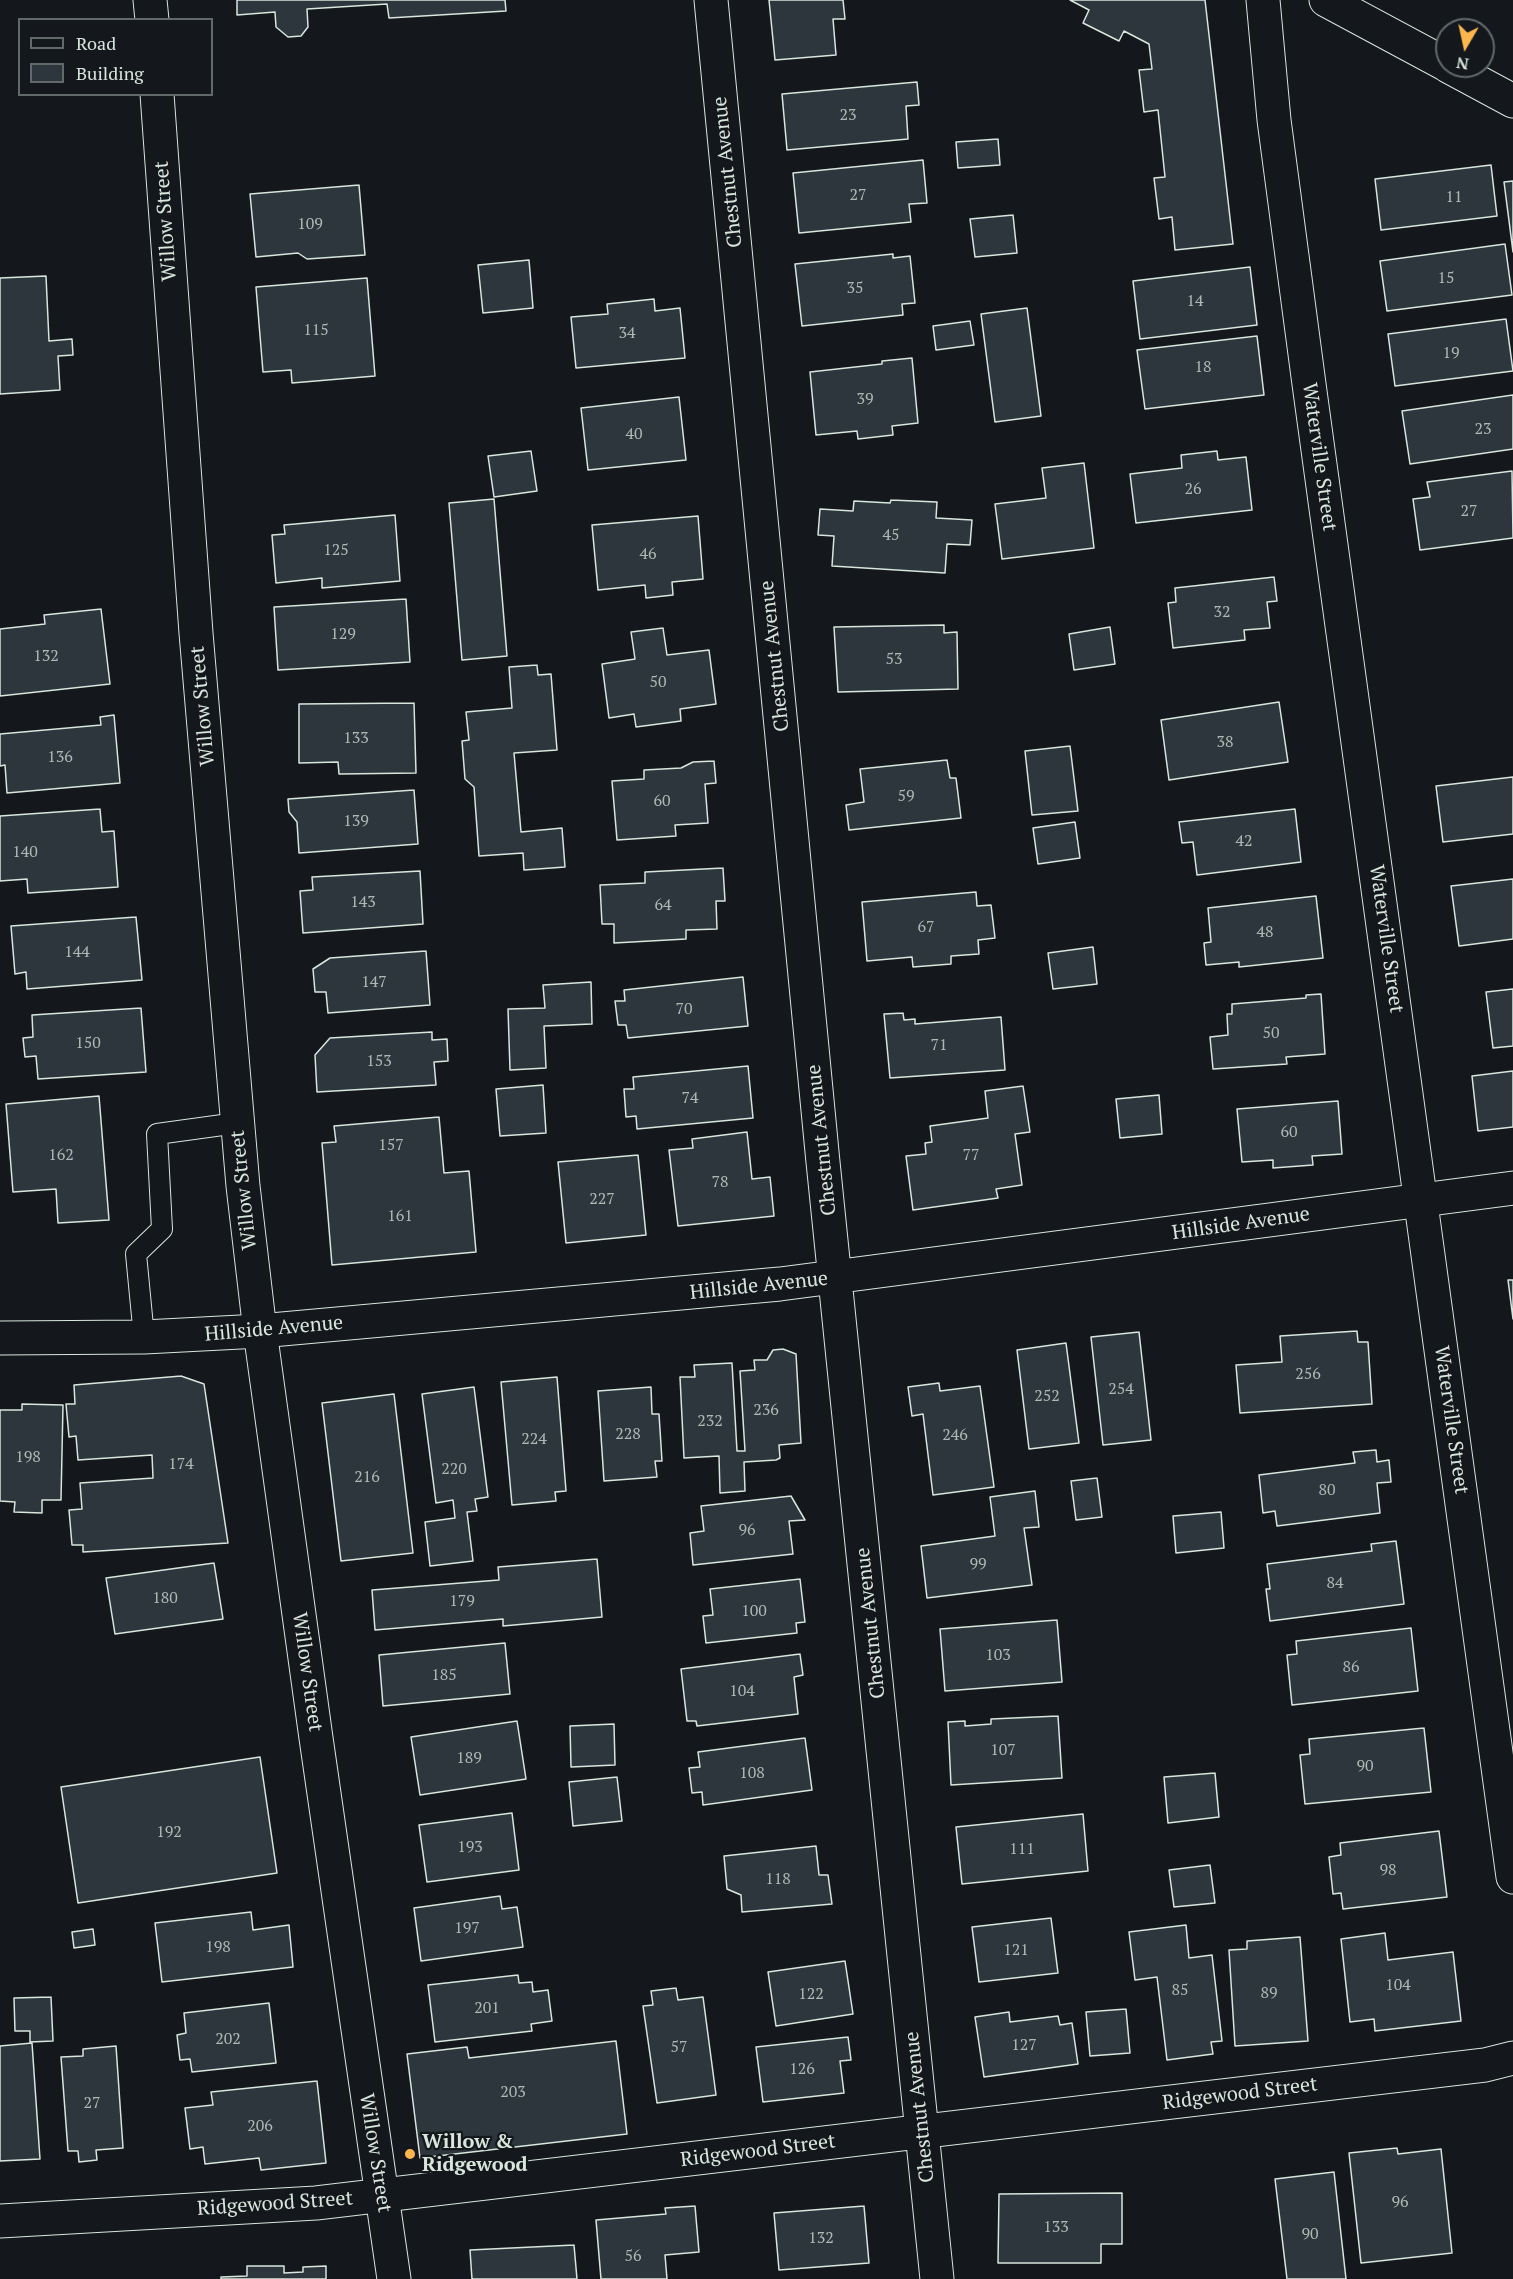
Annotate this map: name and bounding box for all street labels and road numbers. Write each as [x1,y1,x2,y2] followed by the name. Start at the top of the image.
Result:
[708,95,748,249] street label: Chestnut Avenue
[150,160,182,282] street label: Willow Street
[1297,381,1341,533] street label: Waterville Street
[755,579,795,733] street label: Chestnut Avenue
[186,645,220,767] street label: Willow Street
[1364,863,1408,1015] street label: Waterville Street
[802,1063,842,1217] street label: Chestnut Avenue
[226,1129,262,1251] street label: Willow Street
[1171,1202,1311,1246] street label: Hillside Avenue
[689,1267,829,1305] street label: Hillside Avenue
[204,1311,344,1347] street label: Hillside Avenue
[1429,1344,1473,1496] street label: Waterville Street
[851,1546,891,1700] street label: Chestnut Avenue
[287,1611,327,1733] street label: Willow Street
[900,2030,940,2184] street label: Chestnut Avenue
[1161,2073,1319,2115] street label: Ridgewood Street
[354,2092,396,2214] street label: Willow Street
[679,2130,837,2172] street label: Ridgewood Street
[196,2187,354,2221] street label: Ridgewood Street

